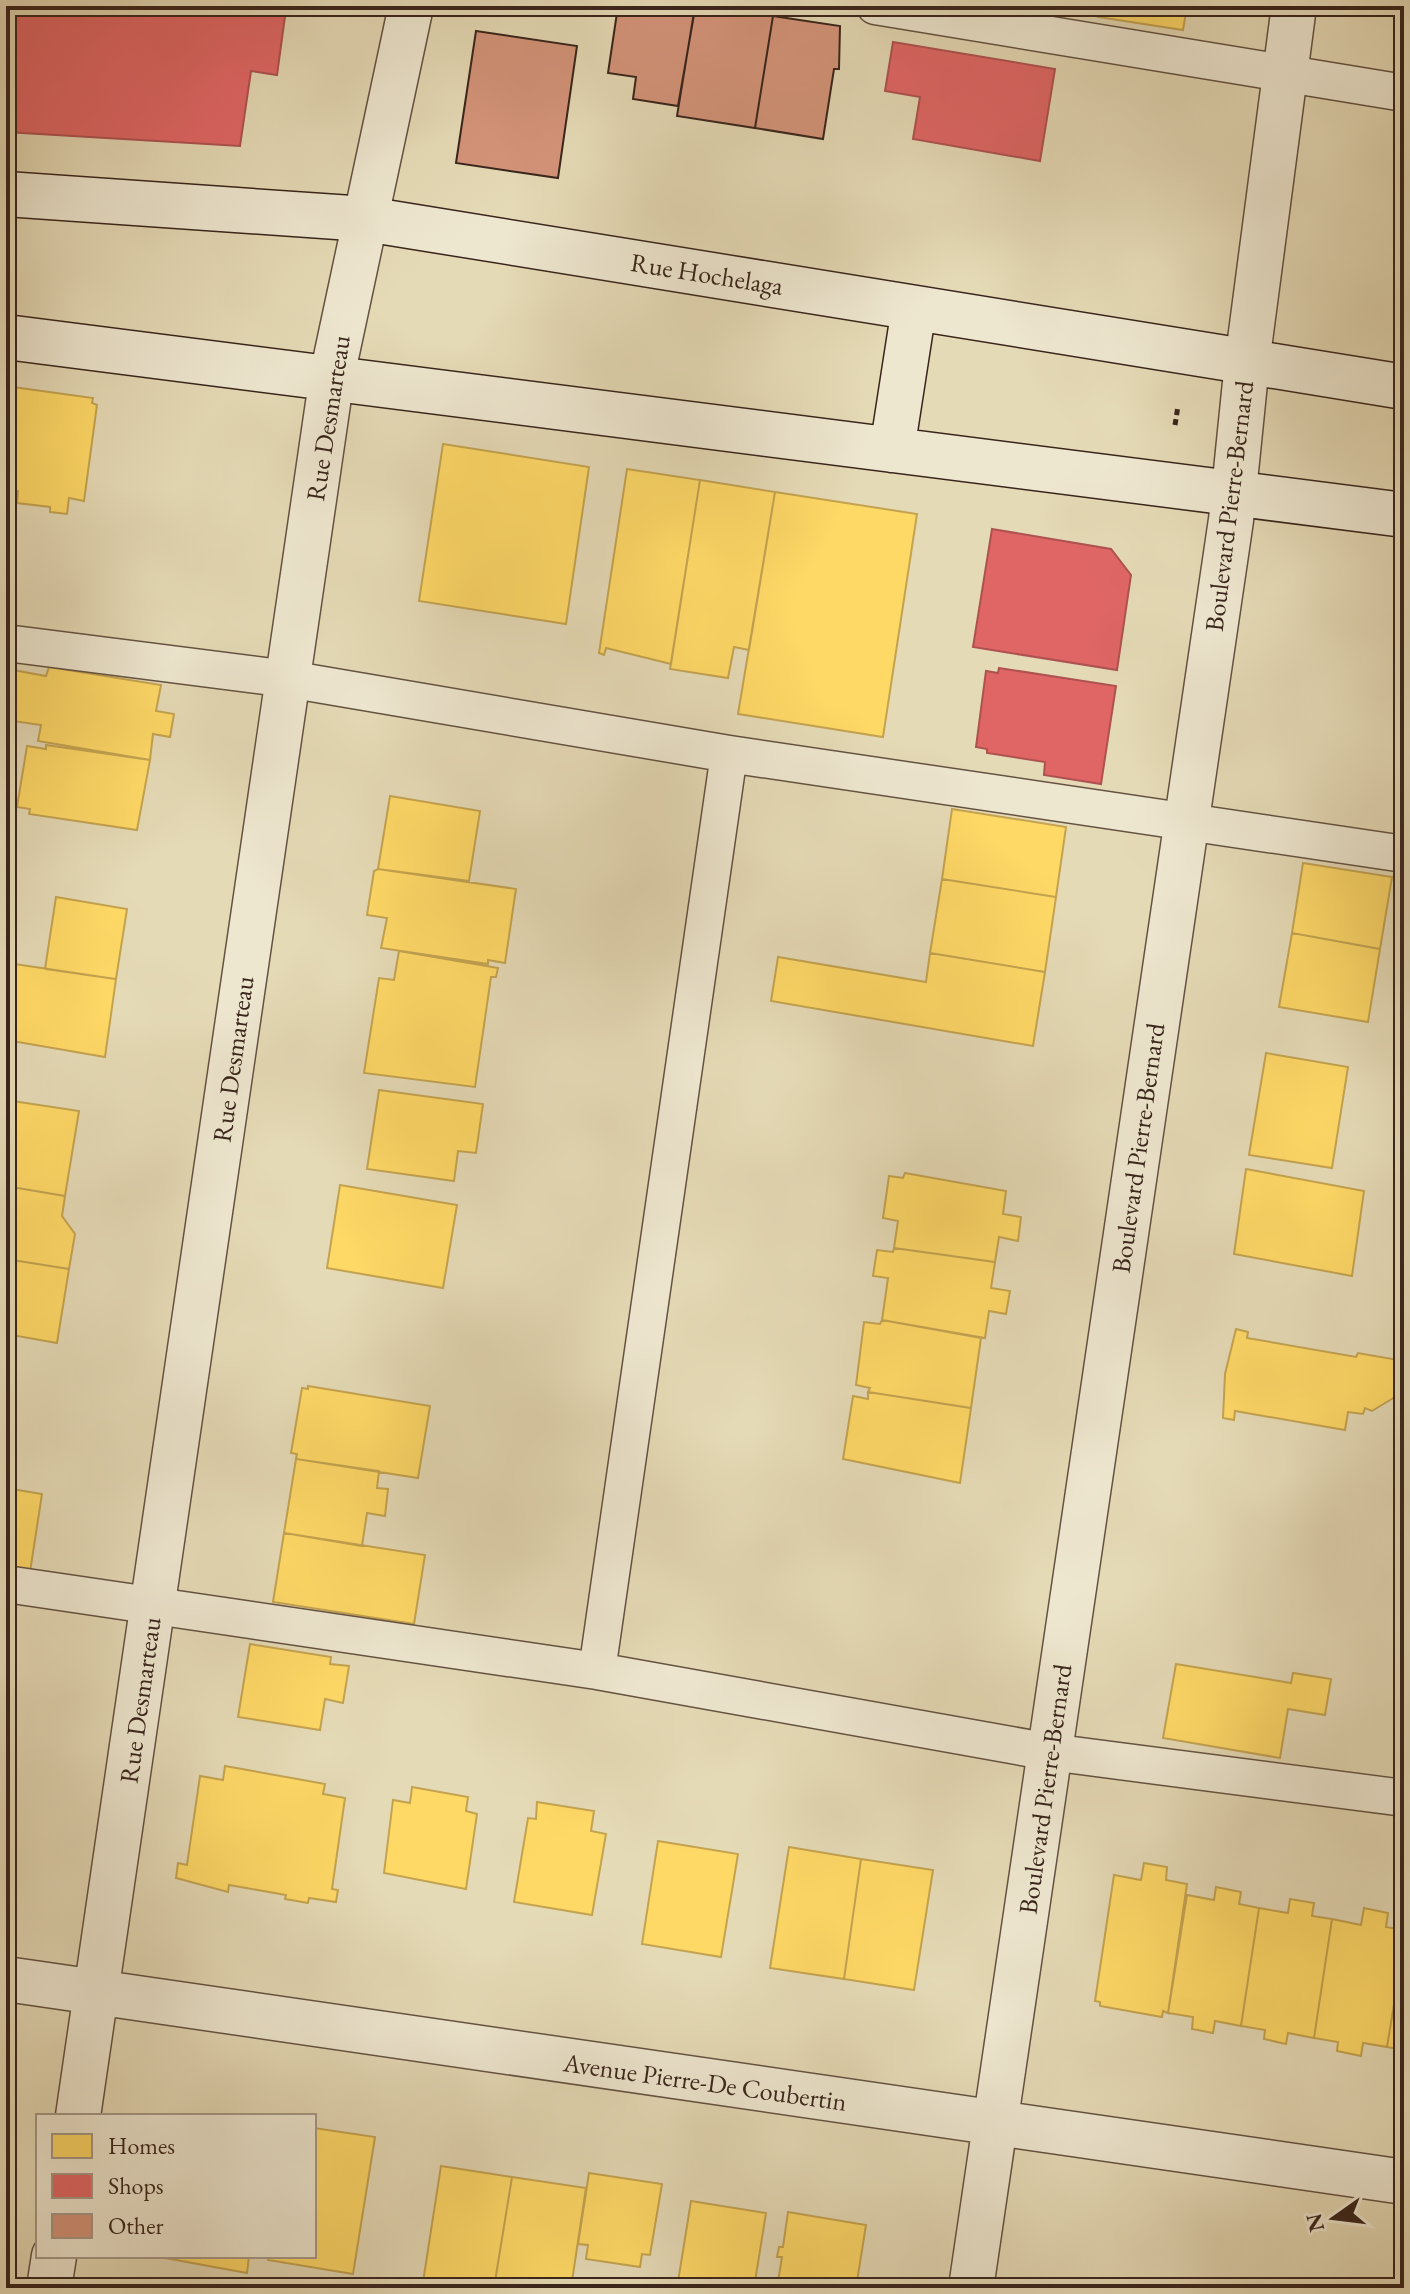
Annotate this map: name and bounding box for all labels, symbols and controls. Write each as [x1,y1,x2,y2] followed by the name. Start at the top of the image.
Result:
[628,245,786,303] street label: Rue Hochelaga
[298,332,358,503] street label: Rue Desmarteau
[1197,378,1261,633] street label: Boulevard Pierre-Bernard
[205,973,262,1144] street label: Rue Desmarteau
[1104,1020,1172,1275] street label: Boulevard Pierre-Bernard
[112,1614,169,1785] street label: Rue Desmarteau
[1011,1661,1079,1916] street label: Boulevard Pierre-Bernard
[560,2045,849,2119] street label: Avenue Pierre-De Coubertin
[36,2114,316,2258] legend
[108,2130,175,2161] text: Homes
[108,2170,164,2201] text: Shops
[1294,2178,1374,2258] north arrow
[108,2210,164,2241] text: Other
[1299,2210,1331,2235] text: N

